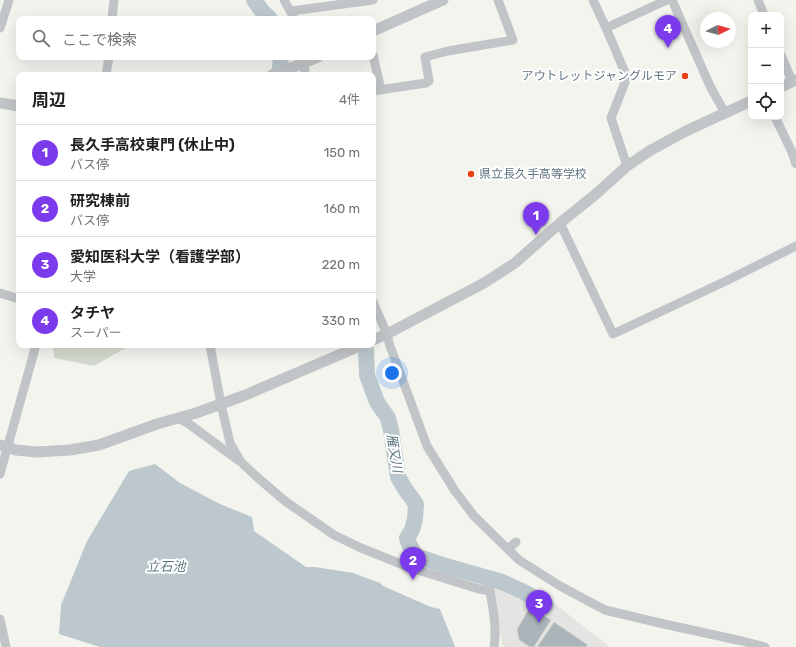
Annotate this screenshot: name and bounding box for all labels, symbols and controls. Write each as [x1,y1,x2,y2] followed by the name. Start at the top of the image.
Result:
[700,12,736,48] north arrow
[748,12,784,120] map controls
[748,12,784,48] button: +
[655,15,681,48] pin: 4
[16,16,376,60] search box
[30,27,52,49] icon: search
[62,31,137,49] text: ここで検索
[748,48,784,84] button: −
[522,69,677,83] place label: アウトレットジャングルモア
[680,71,690,81] marker: アウトレットジャングルモア
[748,84,784,120] button: locate
[32,90,66,110] text: 周辺
[339,92,360,107] text: 4件
[70,136,235,154] text: 長久手高校東門 (休止中)
[42,145,48,160] text: 1
[324,145,360,160] text: 150 m
[70,157,109,172] text: バス停
[479,167,587,181] place label: 県立長久手高等学校
[466,169,476,179] marker: 県立長久手高等学校
[70,192,130,210] text: 研究棟前
[41,201,49,216] text: 2
[324,201,360,216] text: 160 m
[523,202,549,235] pin: 1
[70,213,109,228] text: バス停
[70,248,250,266] text: 愛知医科大学（看護学部）
[41,257,49,272] text: 3
[322,257,360,272] text: 220 m
[70,269,96,284] text: 大学
[70,304,115,322] text: タチヤ
[41,313,49,328] text: 4
[321,313,360,328] text: 330 m
[70,325,122,340] text: スーパー
[382,363,402,383] your location
[384,433,406,476] water label: 雁又川
[400,547,426,580] pin: 2
[146,559,187,574] water label: 立石池
[526,590,552,623] pin: 3

